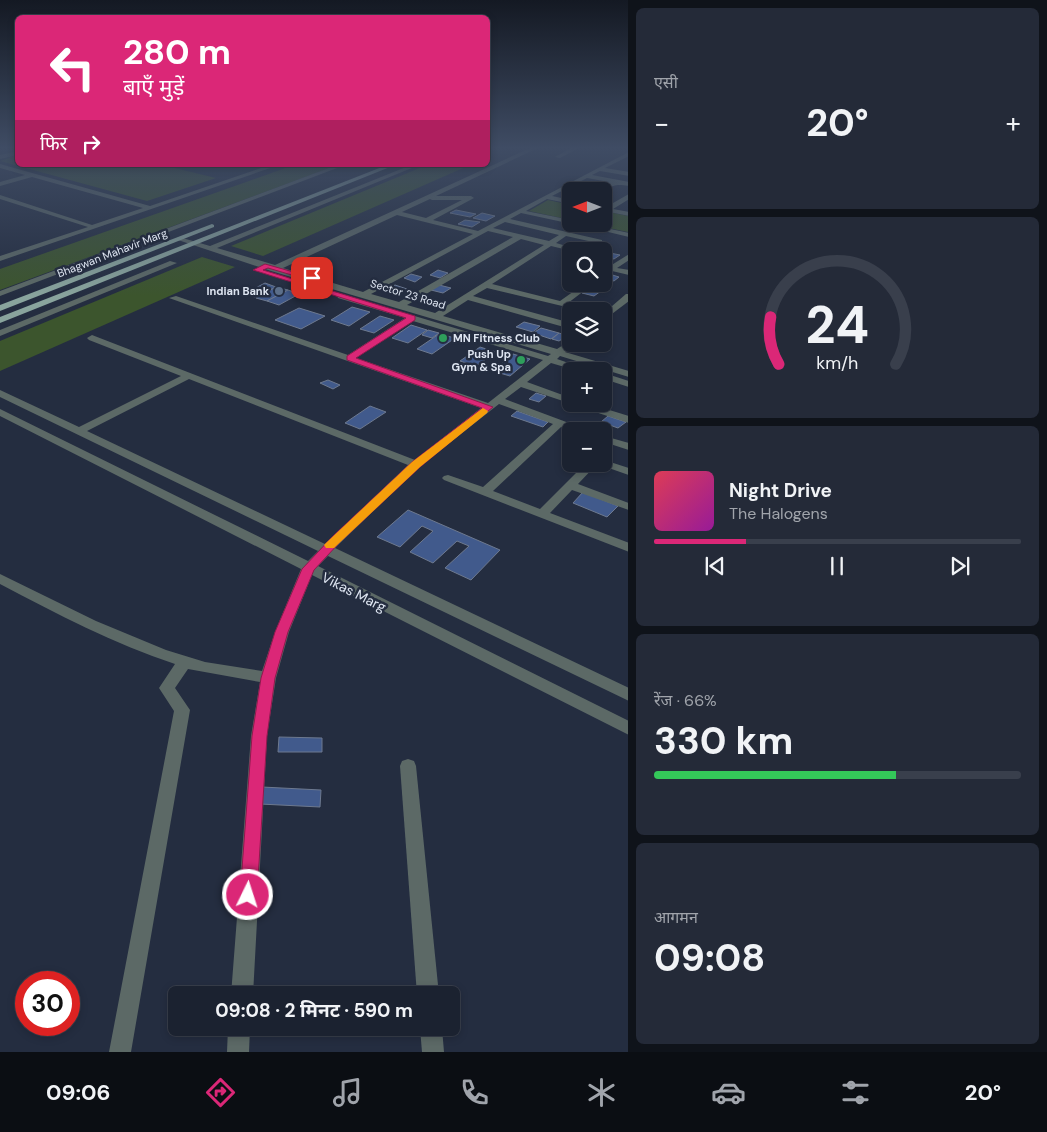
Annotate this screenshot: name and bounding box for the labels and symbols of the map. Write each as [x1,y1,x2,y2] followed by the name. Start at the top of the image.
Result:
[562,182,612,232] north arrow
[55,226,169,280] street label: Bhagwan Mahavir Marg
[291,257,333,299] pin
[369,276,447,312] street label: Sector 23 Road
[207,284,270,298] place label: Indian Bank
[273,285,285,297] marker: Indian Bank
[453,331,540,345] place label: MN Fitness Club
[437,332,449,344] marker: MN Fitness Club
[451,347,511,374] place label: Push Up Gym & Spa
[515,354,527,366] marker: Push Up Gym & Spa
[319,568,390,616] street label: Vikas Marg
[221,868,273,920] position arrow
[15,971,80,1036] speed limit sign: 30

